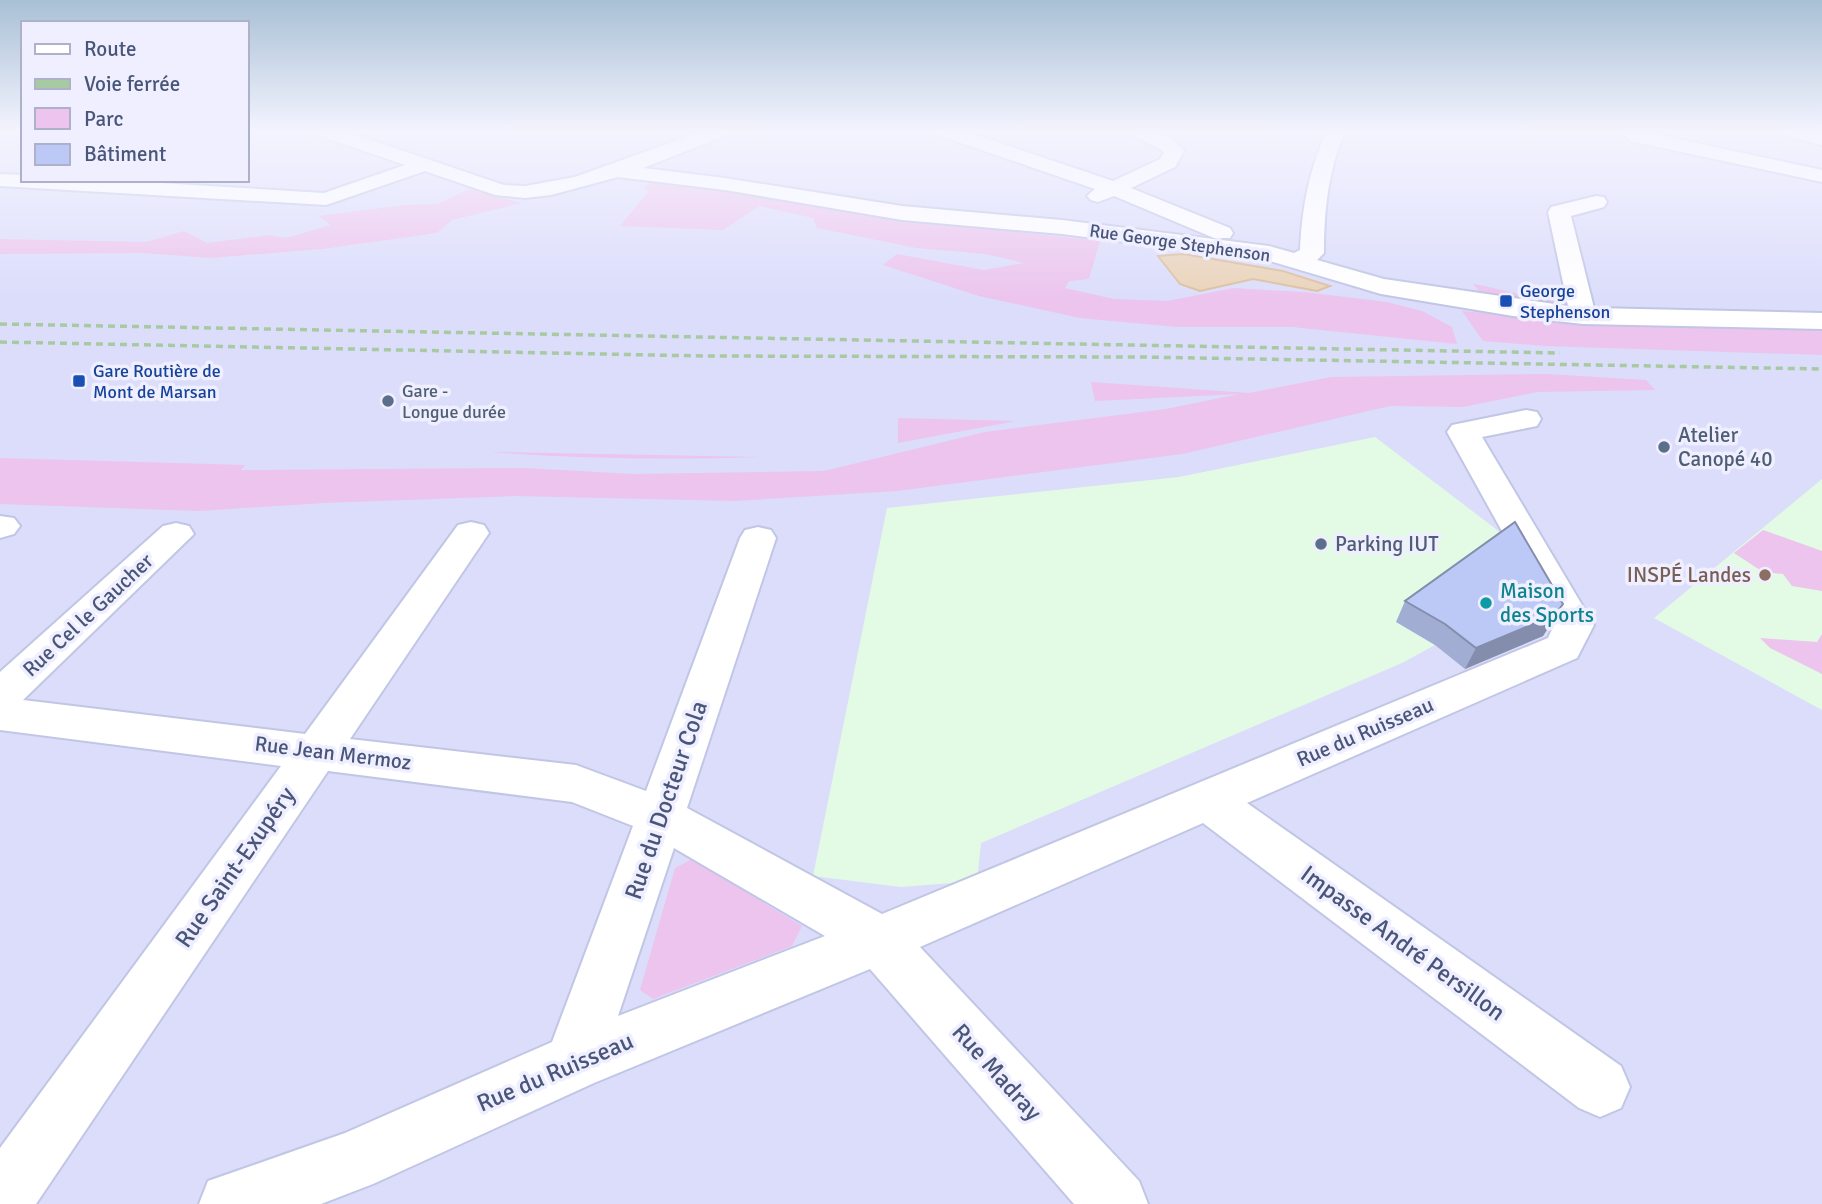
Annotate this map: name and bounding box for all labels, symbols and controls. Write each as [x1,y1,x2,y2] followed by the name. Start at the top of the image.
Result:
[21,21,248,182] legend
[84,36,136,62] text: Route
[84,71,180,97] text: Voie ferrée
[84,106,123,132] text: Parc
[84,141,166,167] text: Bâtiment
[1088,219,1272,267] street label: Rue George Stephenson
[1520,280,1610,323] place label: George Stephenson
[1498,293,1514,309] marker: George Stephenson
[93,360,221,403] place label: Gare Routière de Mont de Marsan
[71,373,87,389] marker: Gare Routière de Mont de Marsan
[402,380,506,423] place label: Gare - Longue durée
[380,393,396,409] marker: Gare - Longue durée
[1678,422,1773,472] place label: Atelier Canopé 40
[1656,439,1672,455] marker: Atelier Canopé 40
[1335,531,1439,557] place label: Parking IUT
[1313,536,1329,552] marker: Parking IUT
[17,548,159,682] street label: Rue Cel le Gaucher
[1627,562,1751,588] place label: INSPÉ Landes
[1757,567,1773,583] marker: INSPÉ Landes
[1500,578,1594,628] place label: Maison des Sports
[1478,595,1494,611] marker: Maison des Sports
[1293,691,1437,773] street label: Rue du Ruisseau
[618,697,714,903] street label: Rue du Docteur Cola
[253,731,413,775] street label: Rue Jean Mermoz
[168,781,302,953] street label: Rue Saint-Exupéry
[1295,859,1511,1027] street label: Impasse André Persillon
[946,1017,1048,1127] street label: Rue Madray
[472,1026,638,1118] street label: Rue du Ruisseau

